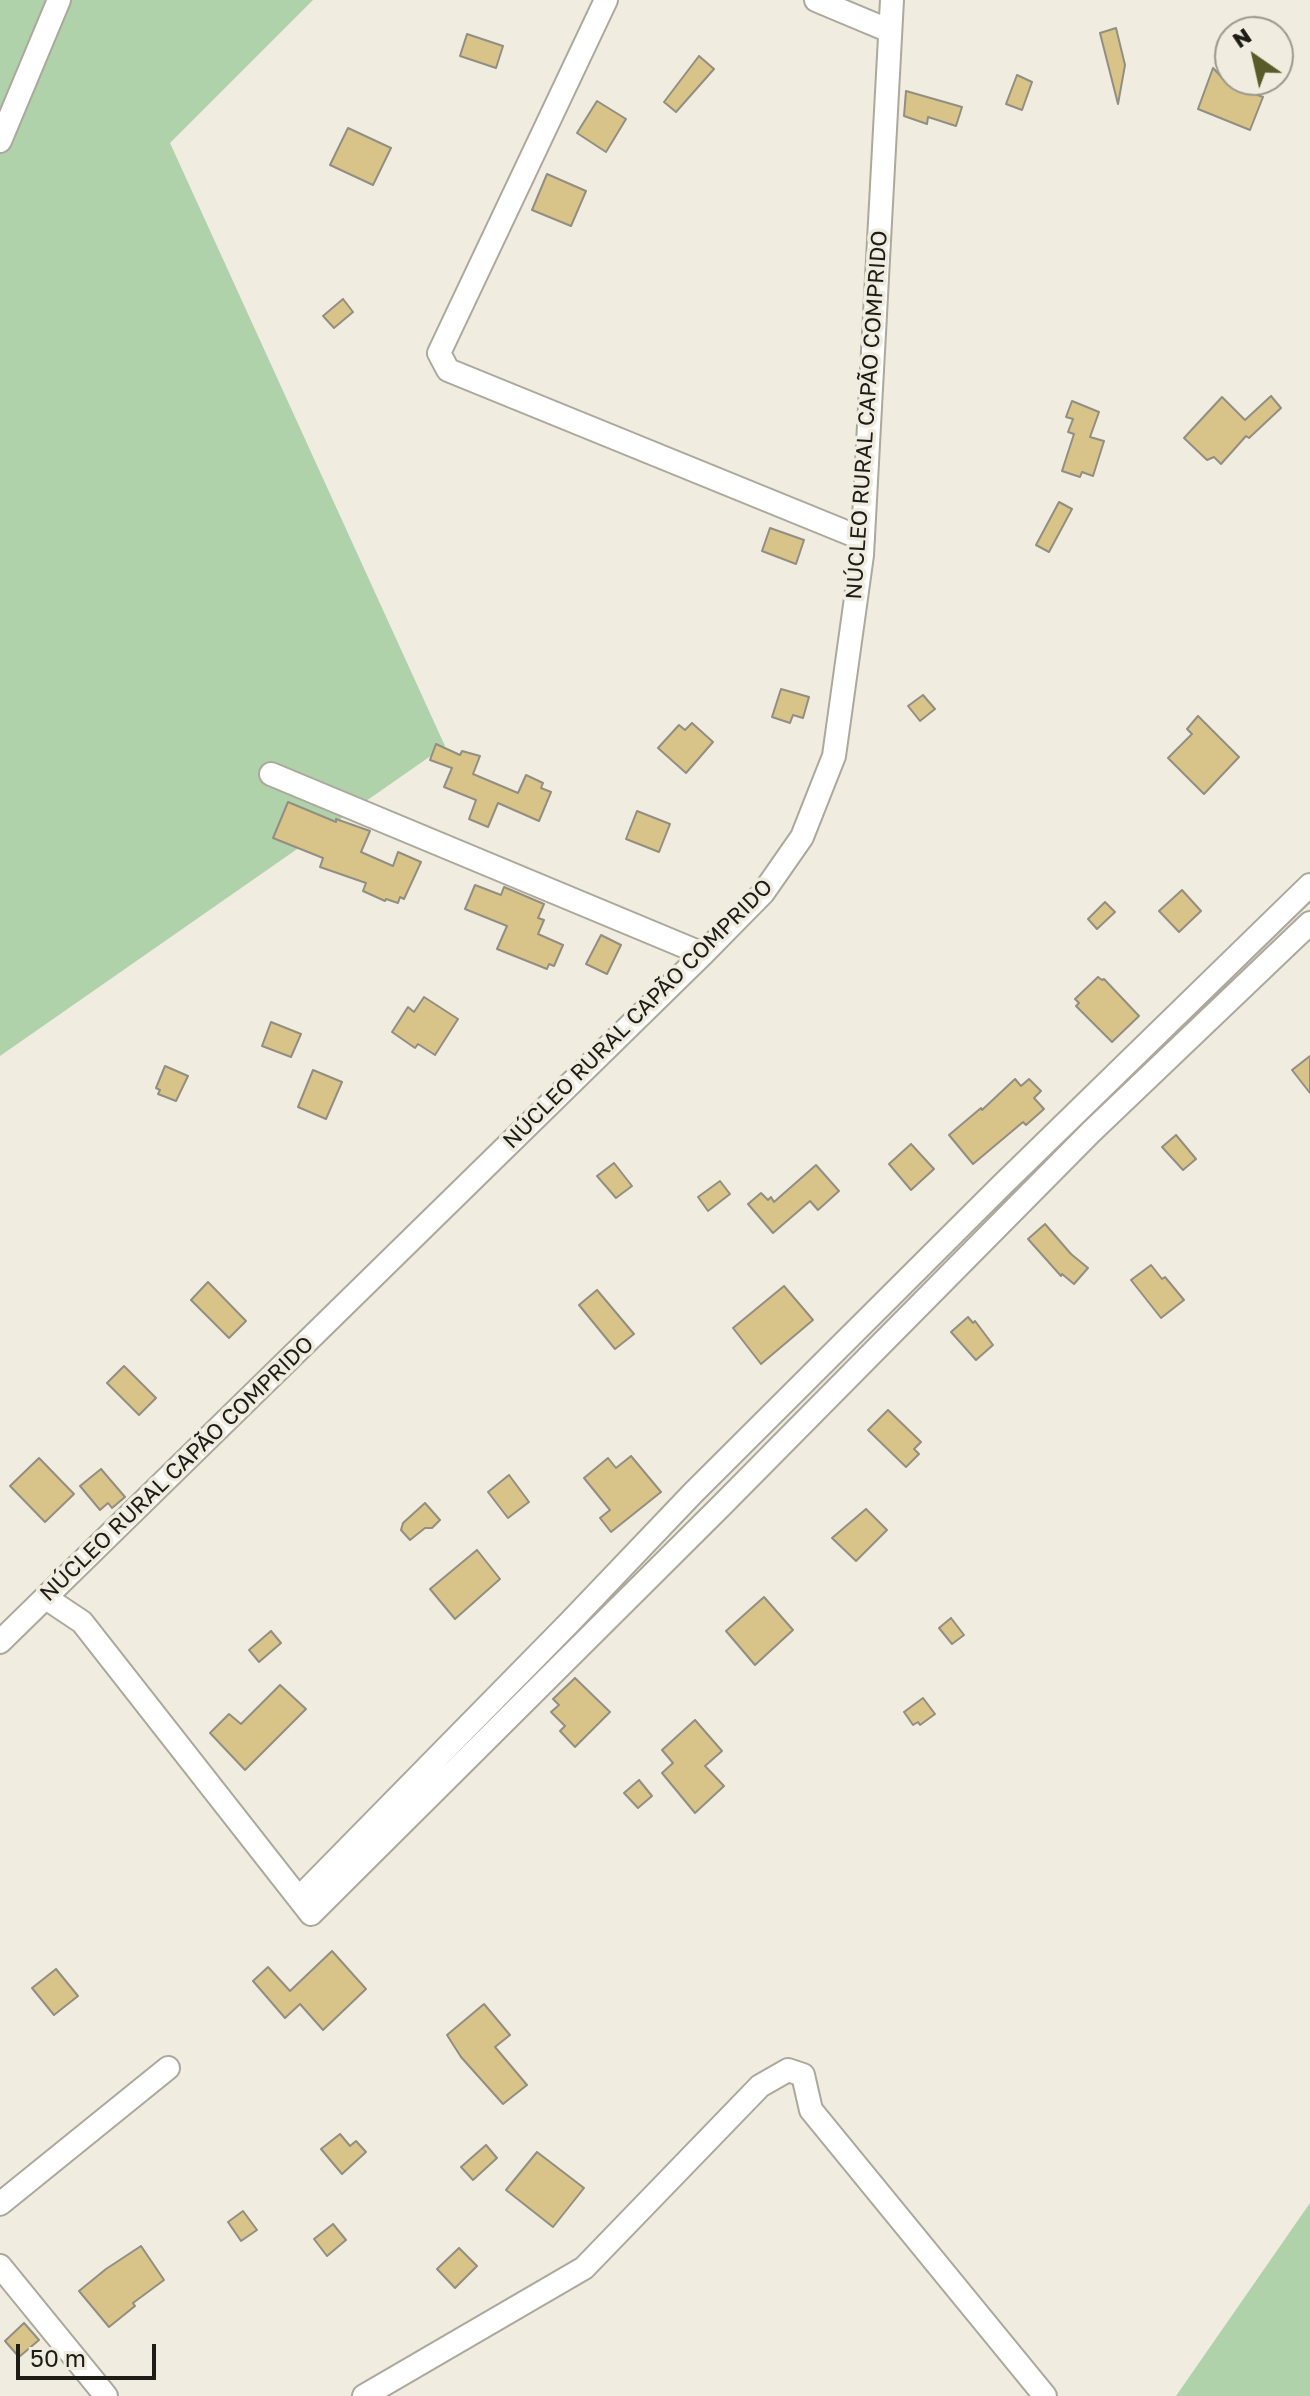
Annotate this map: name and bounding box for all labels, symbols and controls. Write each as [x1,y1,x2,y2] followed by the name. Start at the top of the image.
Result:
[1214,16,1294,96] north arrow
[1227,21,1256,53] text: N
[841,230,893,600] street label: NÚCLEO RURAL CAPÃO COMPRIDO
[498,874,778,1154] street label: NÚCLEO RURAL CAPÃO COMPRIDO
[35,1331,319,1607] street label: NÚCLEO RURAL CAPÃO COMPRIDO
[20,2328,160,2378] scale bar
[30,2343,86,2372] text: 50 m

